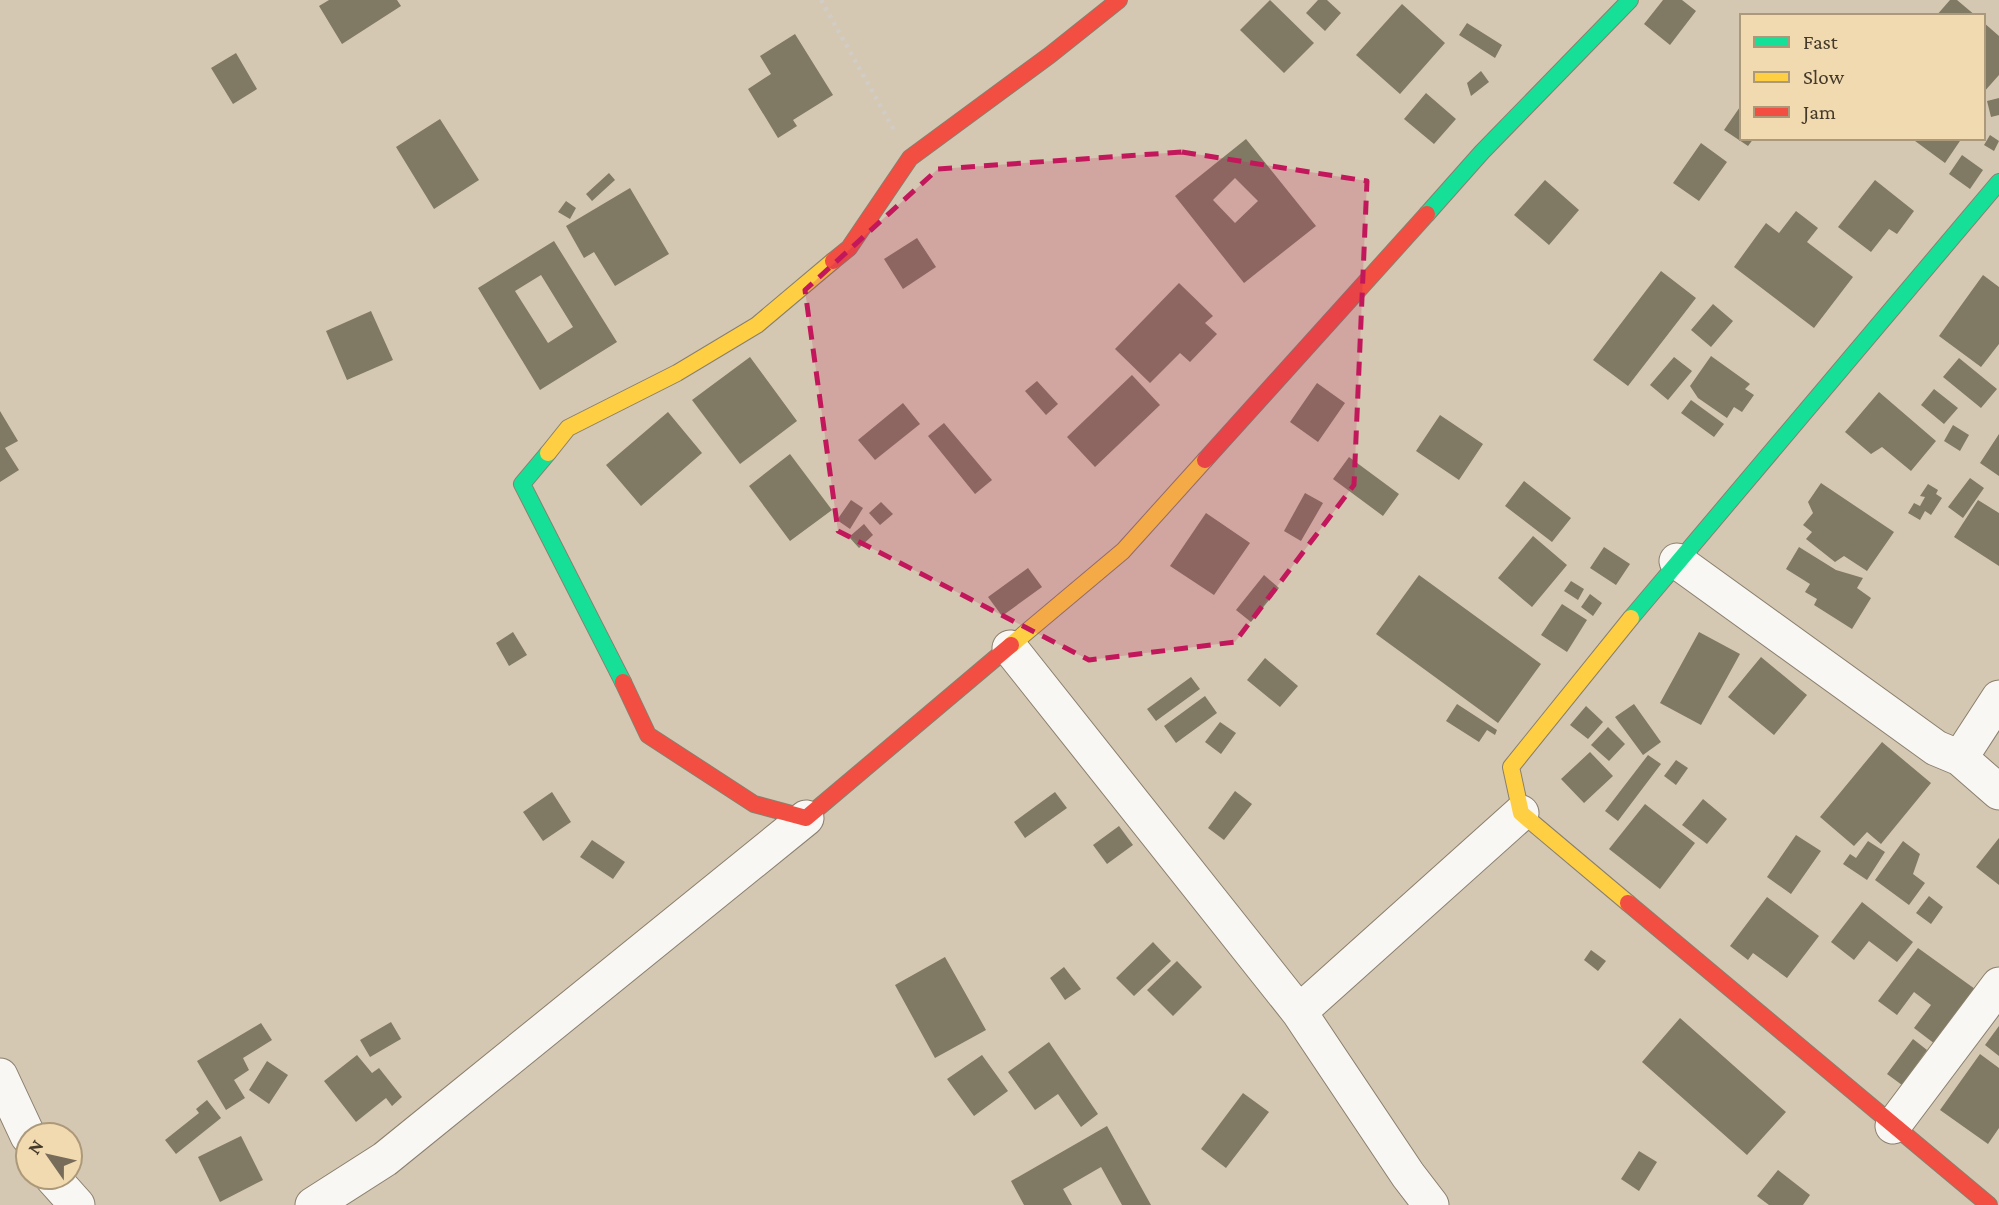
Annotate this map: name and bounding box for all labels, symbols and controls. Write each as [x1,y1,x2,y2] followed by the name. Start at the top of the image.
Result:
[1740,14,1985,140] legend
[1803,30,1839,54] text: Fast
[1803,65,1845,89] text: Slow
[1801,100,1836,124] text: Jam
[14,1121,84,1191] north arrow
[23,1135,48,1158] text: N

